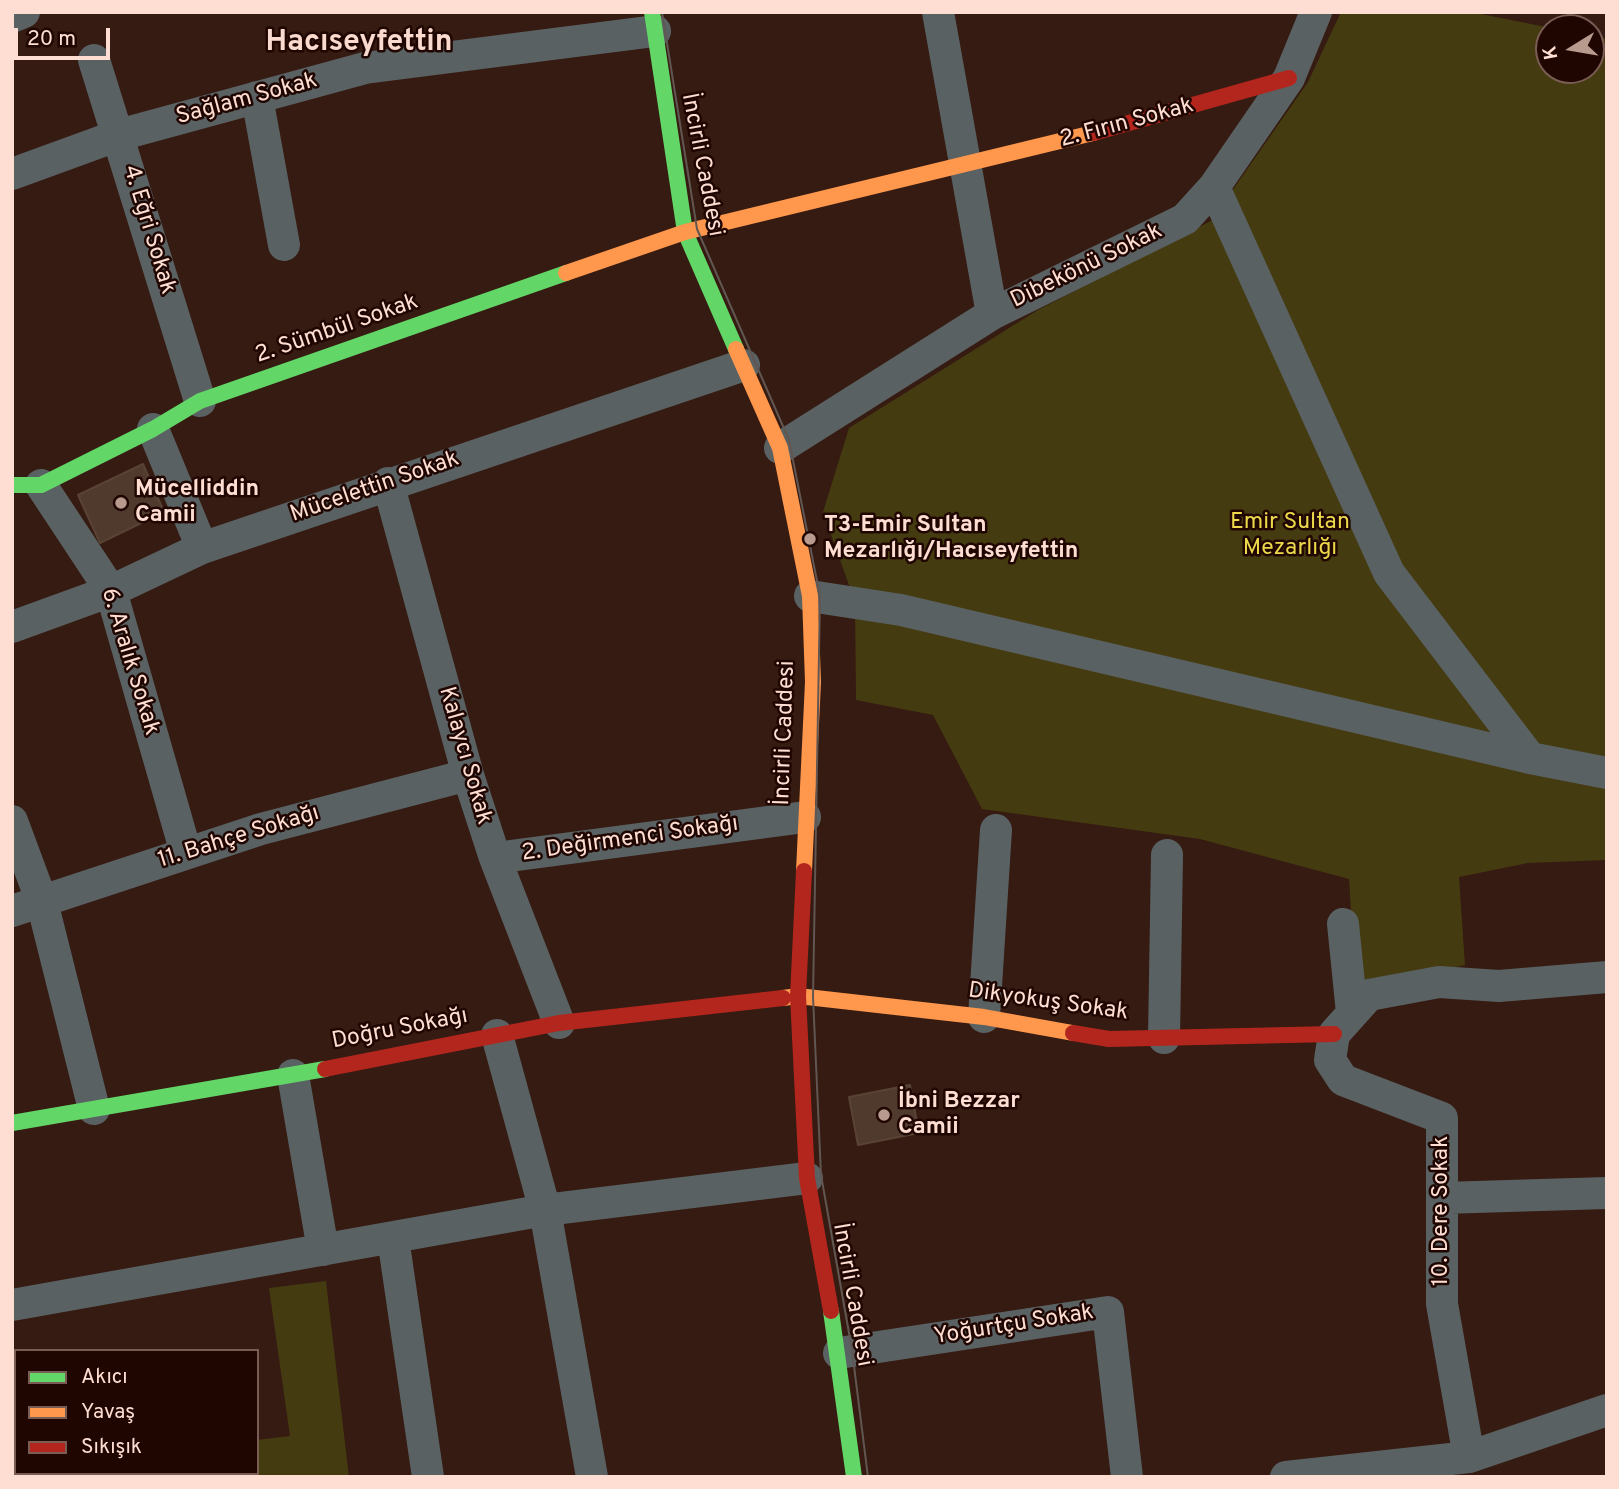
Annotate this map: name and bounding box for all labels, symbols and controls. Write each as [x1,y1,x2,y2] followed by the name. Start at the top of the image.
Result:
[18,14,114,58] scale bar
[1535,14,1605,84] north arrow
[27,26,76,53] text: 20 m
[265,26,453,62] district label: Hacıseyfettin
[1538,44,1564,62] text: K
[174,68,320,132] street label: Sağlam Sokak
[674,91,728,239] street label: İncirli Caddesi
[1057,93,1197,155] street label: 2. Fırın Sokak
[115,162,181,298] street label: 4. Eğri Sokak
[1007,218,1167,316] street label: Dibekönü Sokak
[252,289,422,371] street label: 2. Sümbül Sokak
[287,446,463,530] street label: Mücelettin Sokak
[135,476,259,530] place label: Mücelliddin Camii
[113,495,129,511] marker: Mücelliddin Camii
[1230,509,1350,563] park label: Emir Sultan Mezarlığı
[824,512,1078,566] place label: T3-Emir Sultan Mezarlığı/Hacıseyfettin
[802,531,818,547] marker: T3-Emir Sultan Mezarlığı/Hacıseyfettin
[94,585,164,739] street label: 6. Aralık Sokak
[770,660,802,806] street label: İncirli Caddesi
[431,684,497,828] street label: Kalaycı Sokak
[155,800,323,876] street label: 11. Bahçe Sokağı
[520,811,740,869] street label: 2. Değirmenci Sokağı
[966,978,1130,1028] street label: Dikyokuş Sokak
[330,1003,470,1057] street label: Doğru Sokağı
[898,1088,1020,1142] place label: İbni Bezzar Camii
[876,1107,892,1123] marker: İbni Bezzar Camii
[1428,1136,1456,1286] street label: 10. Dere Sokak
[825,1221,877,1369] street label: İncirli Caddesi
[932,1300,1096,1352] street label: Yoğurtçu Sokak
[14,1349,259,1475] legend
[81,1364,128,1391] text: Akıcı
[81,1399,135,1426] text: Yavaş
[81,1434,142,1461] text: Sıkışık

